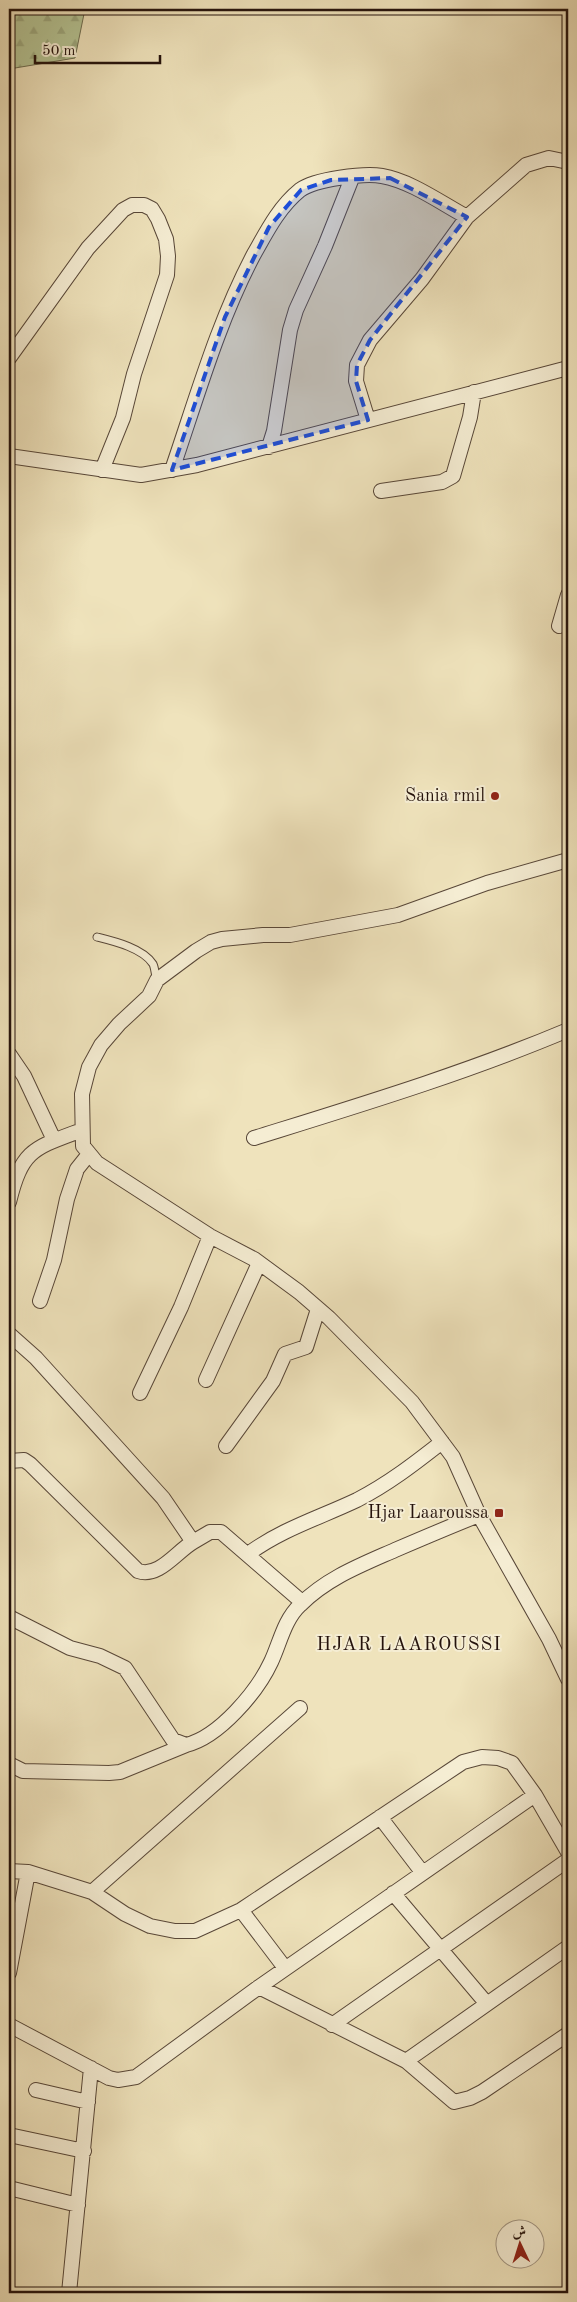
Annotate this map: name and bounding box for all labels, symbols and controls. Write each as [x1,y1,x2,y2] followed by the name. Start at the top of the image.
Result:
[35,32,160,64] scale bar
[42,44,76,59] text: 50 m
[405,787,485,805] place label: Sania rmil
[489,790,501,802] marker: Sania rmil
[367,1504,489,1522] place label: Hjar Laaroussa
[493,1507,505,1519] marker: Hjar Laaroussa
[316,1636,502,1655] district label: HJAR LAAROUSSI
[494,2220,544,2270] north arrow
[512,2225,527,2239] text: ش

